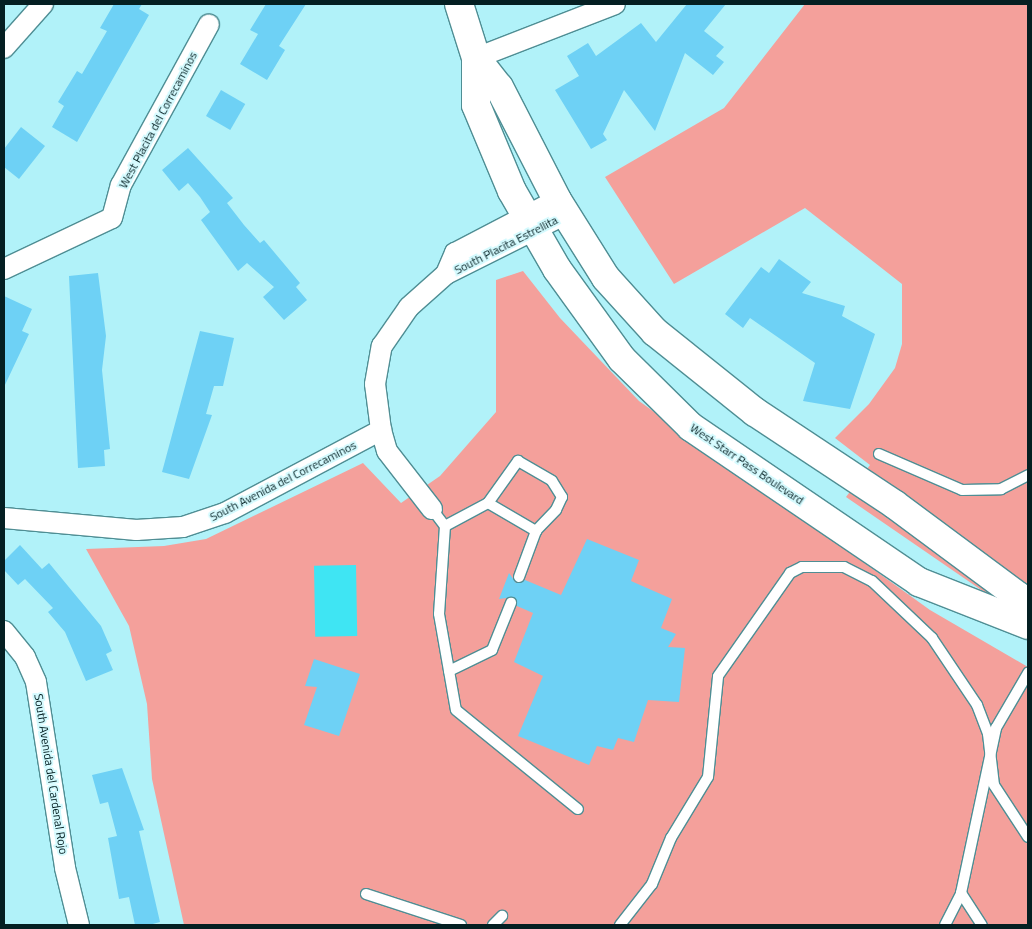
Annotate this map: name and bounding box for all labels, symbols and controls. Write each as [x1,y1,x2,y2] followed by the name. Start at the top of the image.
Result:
[116,49,200,191] street label: West Placita del Correcaminos
[452,213,560,277] street label: South Placita Estrellita
[687,421,807,507] street label: West Starr Pass Boulevard
[207,438,359,524] street label: South Avenida del Correcaminos
[31,693,71,855] street label: South Avenida del Cardenal Rojo

